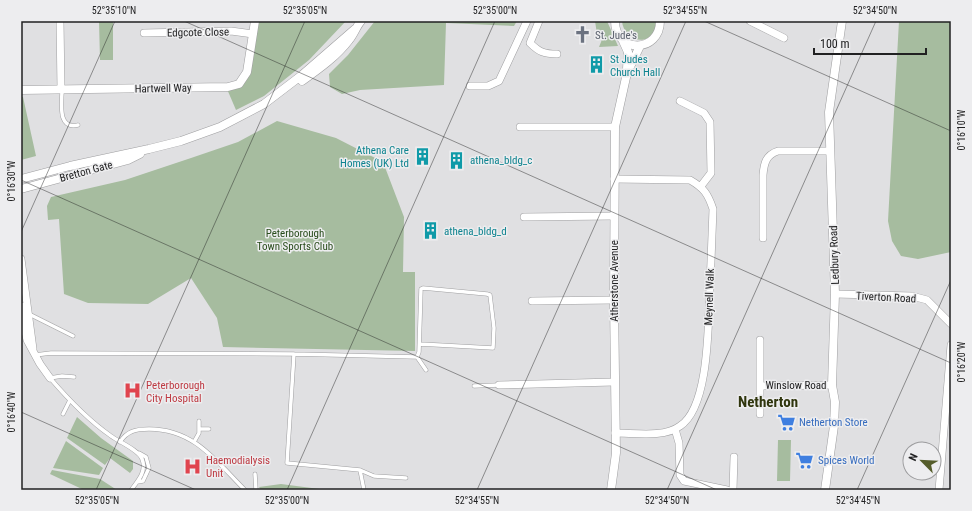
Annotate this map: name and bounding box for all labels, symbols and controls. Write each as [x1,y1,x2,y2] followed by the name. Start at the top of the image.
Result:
[92,5,136,16] text: 52°35'10"N
[283,5,327,16] text: 52°35'05"N
[473,5,517,16] text: 52°35'00"N
[663,5,707,16] text: 52°34'55"N
[853,5,897,16] text: 52°34'50"N
[167,25,229,40] street label: Edgcote Close
[572,25,592,45] church icon: St. Jude's
[595,29,637,42] place label: St. Jude's
[814,30,926,56] scale bar
[820,37,850,51] text: 100 m
[610,53,660,79] place label: St Judes Church Hall
[587,55,607,75] building icon: St Judes Church Hall
[134,81,192,95] street label: Hartwell Way
[956,109,967,151] text: 0°16'10"W
[340,144,409,170] place label: Athena Care Homes (UK) Ltd
[412,146,432,166] building icon: Athena Care Homes (UK) Ltd
[447,150,467,170] building icon: athena_bldg_c
[470,154,532,167] place label: athena_bldg_c
[58,158,114,185] street label: Bretton Gate
[6,160,17,202] text: 0°16'30"W
[421,221,441,241] building icon: athena_bldg_d
[444,225,507,238] place label: athena_bldg_d
[827,225,842,285] street label: Ledbury Road
[257,227,333,253] park label: Peterborough Town Sports Club
[608,240,621,322] street label: Atherstone Avenue
[702,268,717,326] street label: Meynell Walk
[856,289,916,306] street label: Tiverton Road
[956,341,967,383] text: 0°16'20"W
[146,379,205,405] place label: Peterborough City Hospital
[765,379,827,392] street label: Winslow Road
[123,381,143,401] hospital icon: Peterborough City Hospital
[6,391,17,433] text: 0°16'40"W
[738,393,798,411] district label: Netherton
[776,412,796,432] supermarket icon: Netherton Store
[799,416,868,429] place label: Netherton Store
[902,441,942,481] north arrow
[795,450,815,470] supermarket icon: Spices World
[906,451,921,463] text: N
[206,454,270,480] place label: Haemodialysis Unit
[818,454,875,467] place label: Spices World
[183,456,203,476] hospital icon: Haemodialysis Unit
[75,495,119,506] text: 52°35'05"N
[265,495,309,506] text: 52°35'00"N
[455,495,499,506] text: 52°34'55"N
[645,495,689,506] text: 52°34'50"N
[836,495,880,506] text: 52°34'45"N

